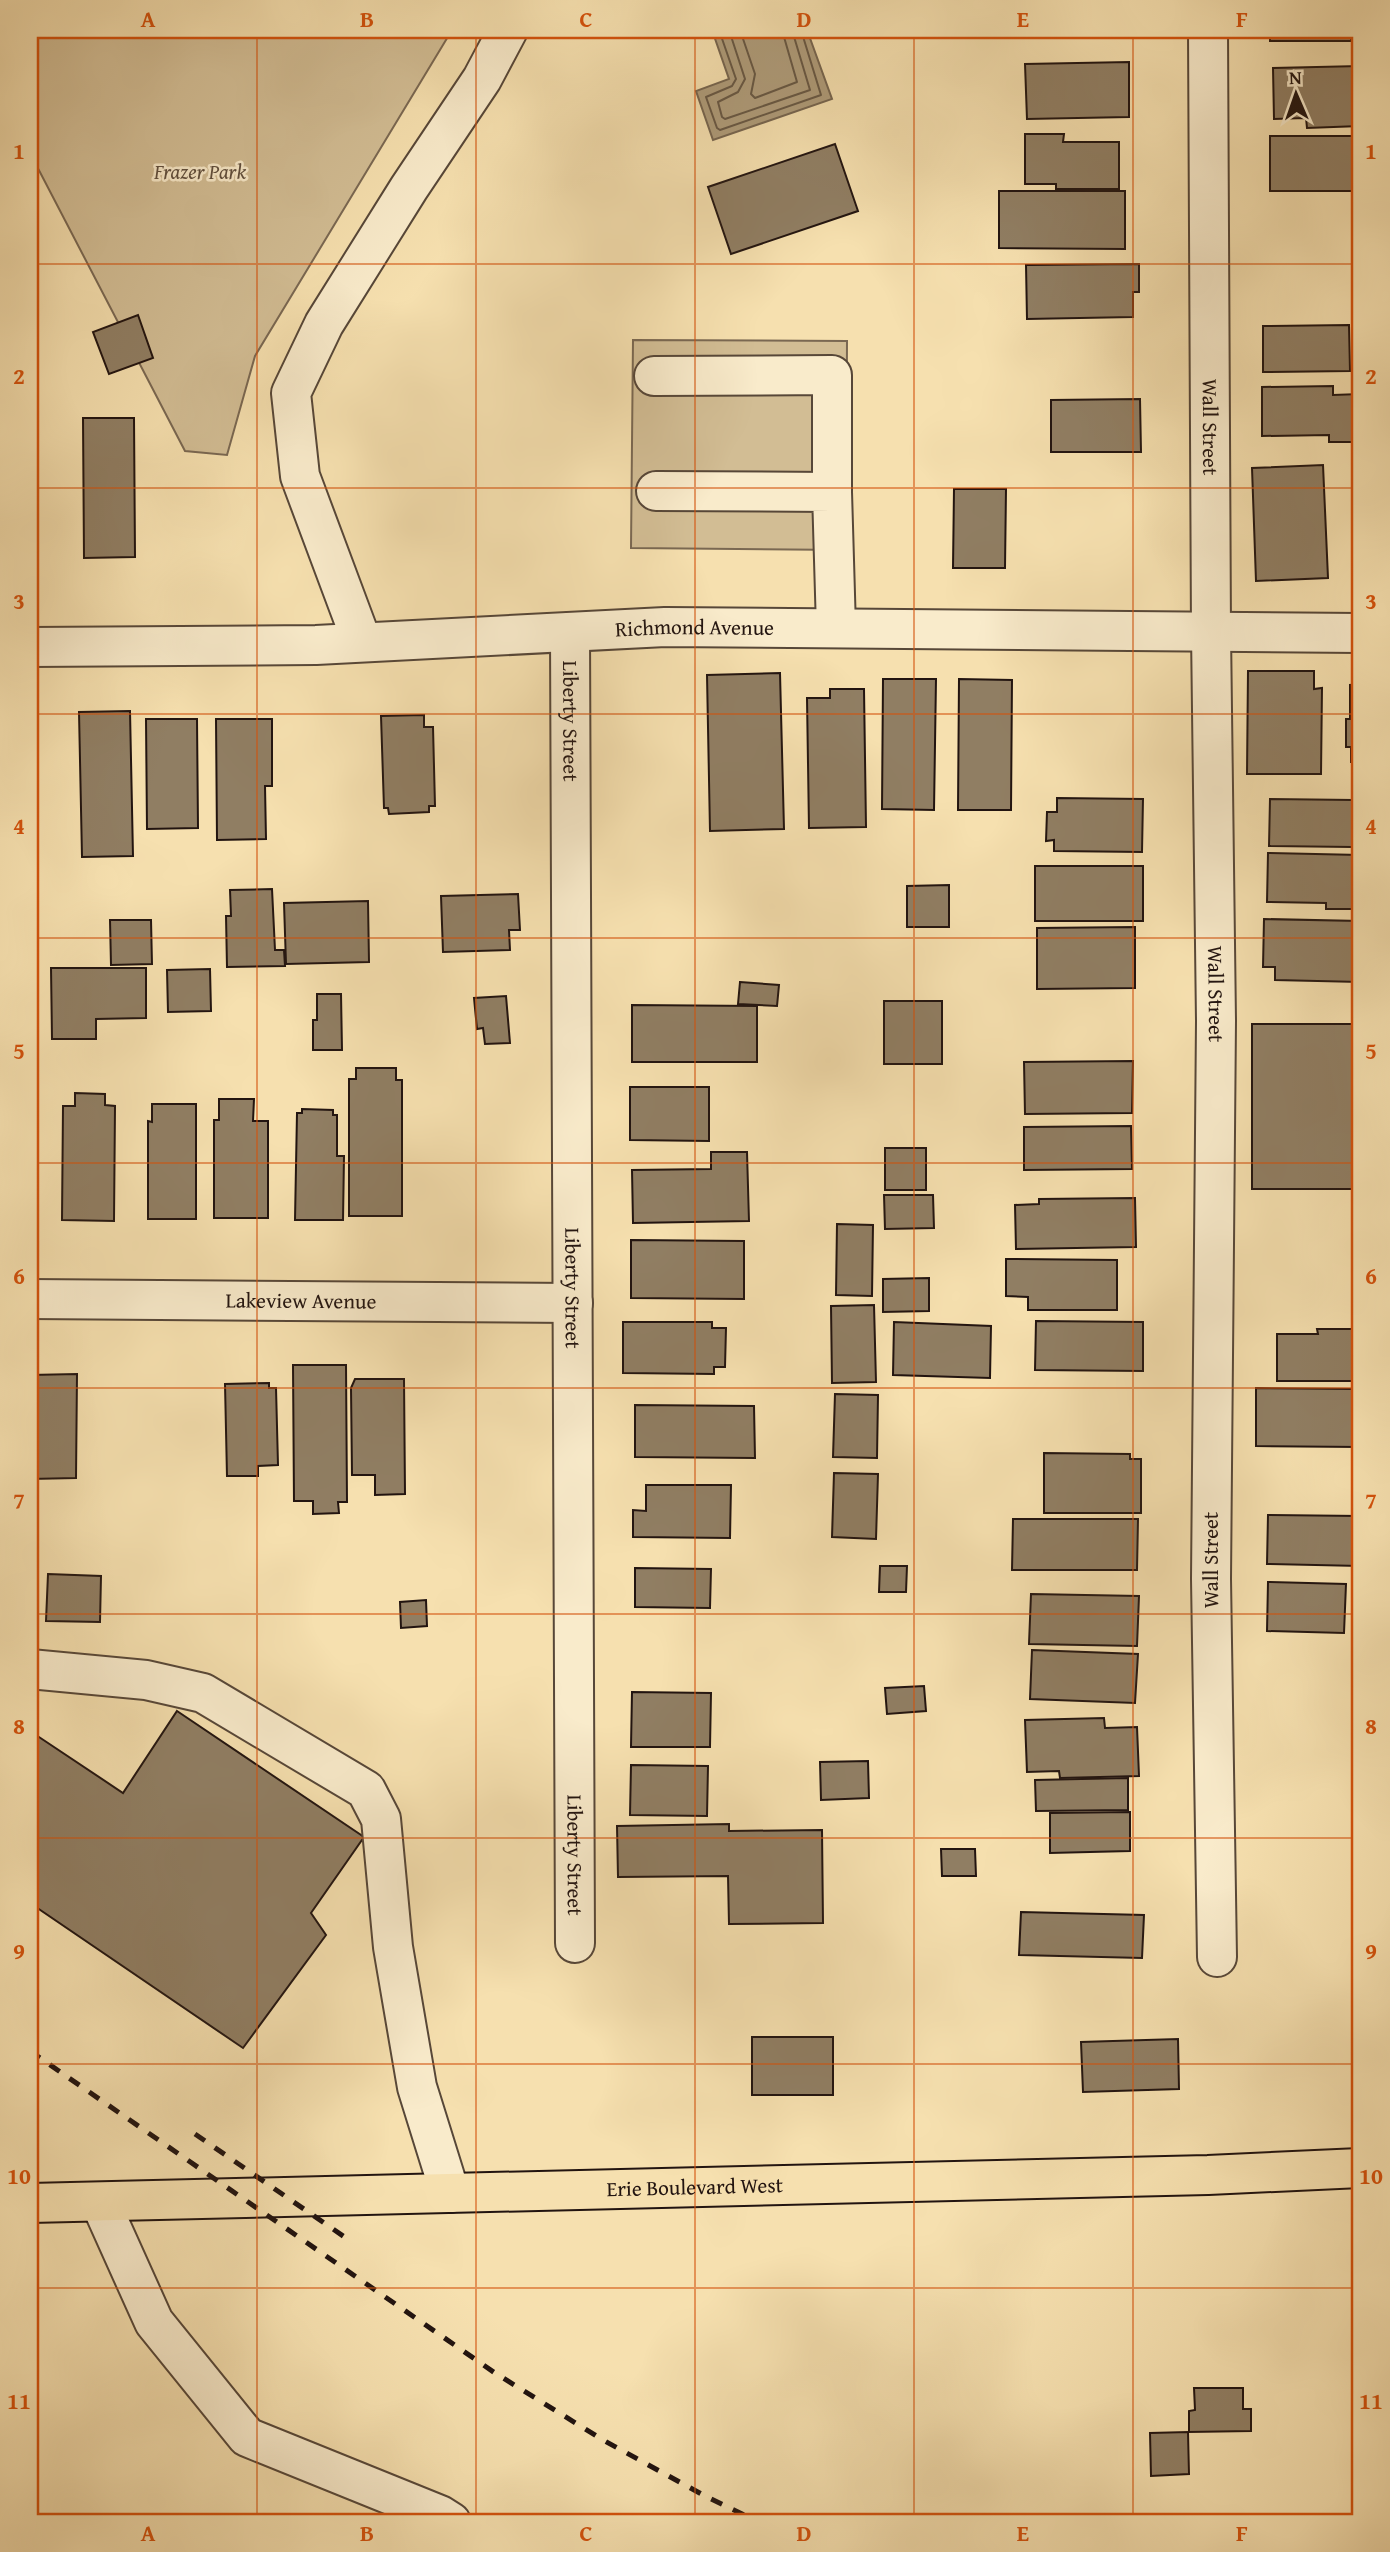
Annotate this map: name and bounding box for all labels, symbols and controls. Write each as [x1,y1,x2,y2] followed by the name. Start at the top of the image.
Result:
[141,2,156,35] text: A
[360,2,374,35] text: B
[579,2,593,35] text: C
[797,2,812,35] text: D
[1017,2,1029,35] text: E
[1236,2,1248,35] text: F
[1260,60,1330,130] north arrow
[1289,63,1303,91] text: N
[13,134,25,167] text: 1
[1365,134,1377,167] text: 1
[153,156,246,187] park label: Frazer Park
[13,359,25,392] text: 2
[1365,359,1377,392] text: 2
[1195,379,1226,476] street label: Wall Street
[13,584,25,617] text: 3
[1365,584,1377,617] text: 3
[614,611,774,645] street label: Richmond Avenue
[555,660,587,782] street label: Liberty Street
[13,809,25,842] text: 4
[1365,809,1377,842] text: 4
[1200,945,1232,1043] street label: Wall Street
[13,1034,25,1067] text: 5
[1365,1034,1377,1067] text: 5
[557,1227,589,1349] street label: Liberty Street
[13,1259,25,1292] text: 6
[1365,1259,1377,1292] text: 6
[226,1284,377,1317] street label: Lakeview Avenue
[13,1484,25,1517] text: 7
[1365,1484,1377,1517] text: 7
[1195,1511,1226,1608] street label: Wall Street
[13,1709,25,1742] text: 8
[1365,1709,1377,1742] text: 8
[559,1794,591,1916] street label: Liberty Street
[13,1934,25,1967] text: 9
[1365,1934,1377,1967] text: 9
[7,2159,31,2192] text: 10
[1359,2159,1383,2192] text: 10
[606,2169,784,2204] street label: Erie Boulevard West
[7,2384,31,2417] text: 11
[1359,2384,1383,2417] text: 11
[141,2516,156,2549] text: A
[360,2516,374,2549] text: B
[579,2516,593,2549] text: C
[797,2516,812,2549] text: D
[1017,2516,1029,2549] text: E
[1236,2516,1248,2549] text: F

